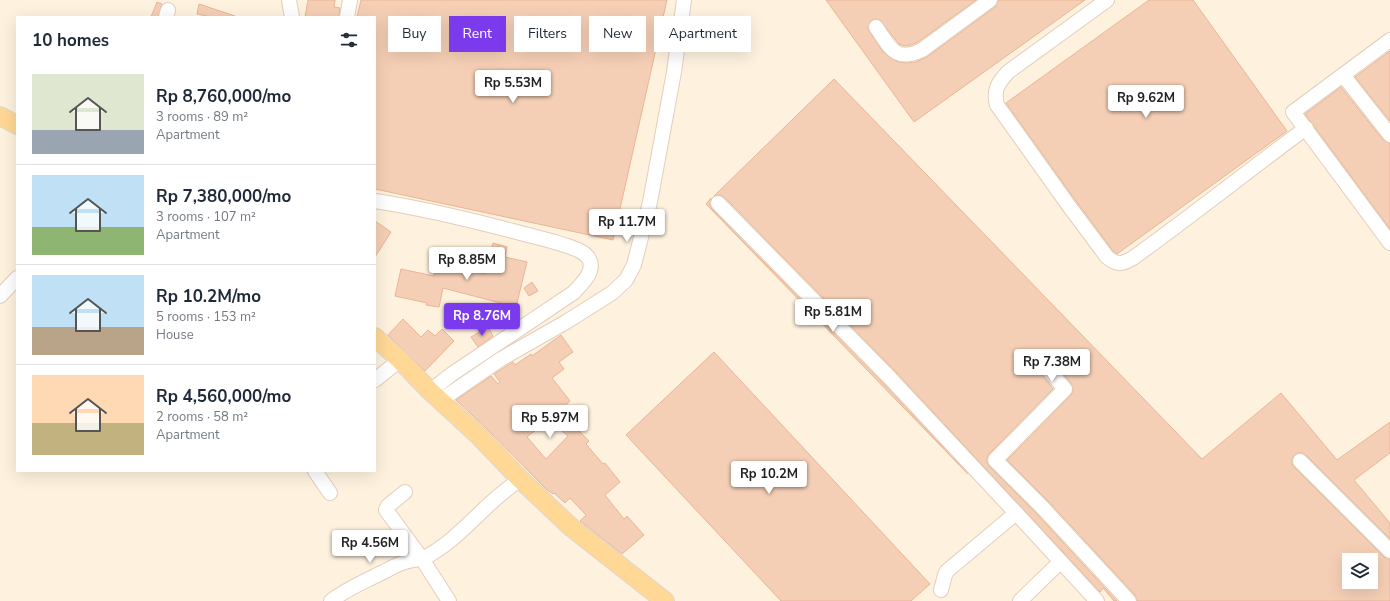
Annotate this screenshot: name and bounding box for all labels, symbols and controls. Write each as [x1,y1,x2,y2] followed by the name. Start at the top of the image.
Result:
[388,16,441,52] chip: Buy
[449,16,506,52] chip: Rent
[514,16,581,52] chip: Filters
[589,16,646,52] chip: New
[654,16,751,52] chip: Apartment
[32,29,109,52] text: 10 homes
[338,29,360,51] icon: filters
[472,70,554,104] pin: Rp 5.53M
[484,74,542,92] text: Rp 5.53M
[156,85,291,108] text: Rp 8,760,000/mo
[1105,85,1187,119] pin: Rp 9.62M
[1117,89,1175,107] text: Rp 9.62M
[64,90,112,138] icon: home
[156,108,248,126] text: 3 rooms · 89 m²
[156,126,219,144] text: Apartment
[156,185,291,208] text: Rp 7,380,000/mo
[64,191,112,239] icon: home
[156,208,256,226] text: 3 rooms · 107 m²
[586,209,668,243] pin: Rp 11.7M
[598,213,656,231] text: Rp 11.7M
[156,226,219,244] text: Apartment
[426,247,508,281] pin: Rp 8.85M
[438,251,496,269] text: Rp 8.85M
[156,285,261,308] text: Rp 10.2M/mo
[64,291,112,339] icon: home
[792,299,874,333] pin: Rp 5.81M
[441,303,523,337] pin: Rp 8.76M
[804,303,862,321] text: Rp 5.81M
[453,307,511,325] text: Rp 8.76M
[156,308,256,326] text: 5 rooms · 153 m²
[156,326,194,344] text: House
[1011,349,1093,383] pin: Rp 7.38M
[1023,353,1081,371] text: Rp 7.38M
[156,385,291,408] text: Rp 4,560,000/mo
[64,391,112,439] icon: home
[509,405,591,439] pin: Rp 5.97M
[156,408,248,426] text: 2 rooms · 58 m²
[521,409,579,427] text: Rp 5.97M
[156,426,219,444] text: Apartment
[728,461,810,495] pin: Rp 10.2M
[740,465,798,483] text: Rp 10.2M
[329,530,411,564] pin: Rp 4.56M
[341,534,399,552] text: Rp 4.56M
[1342,553,1378,589] map controls
[1342,553,1378,589] button: layers

